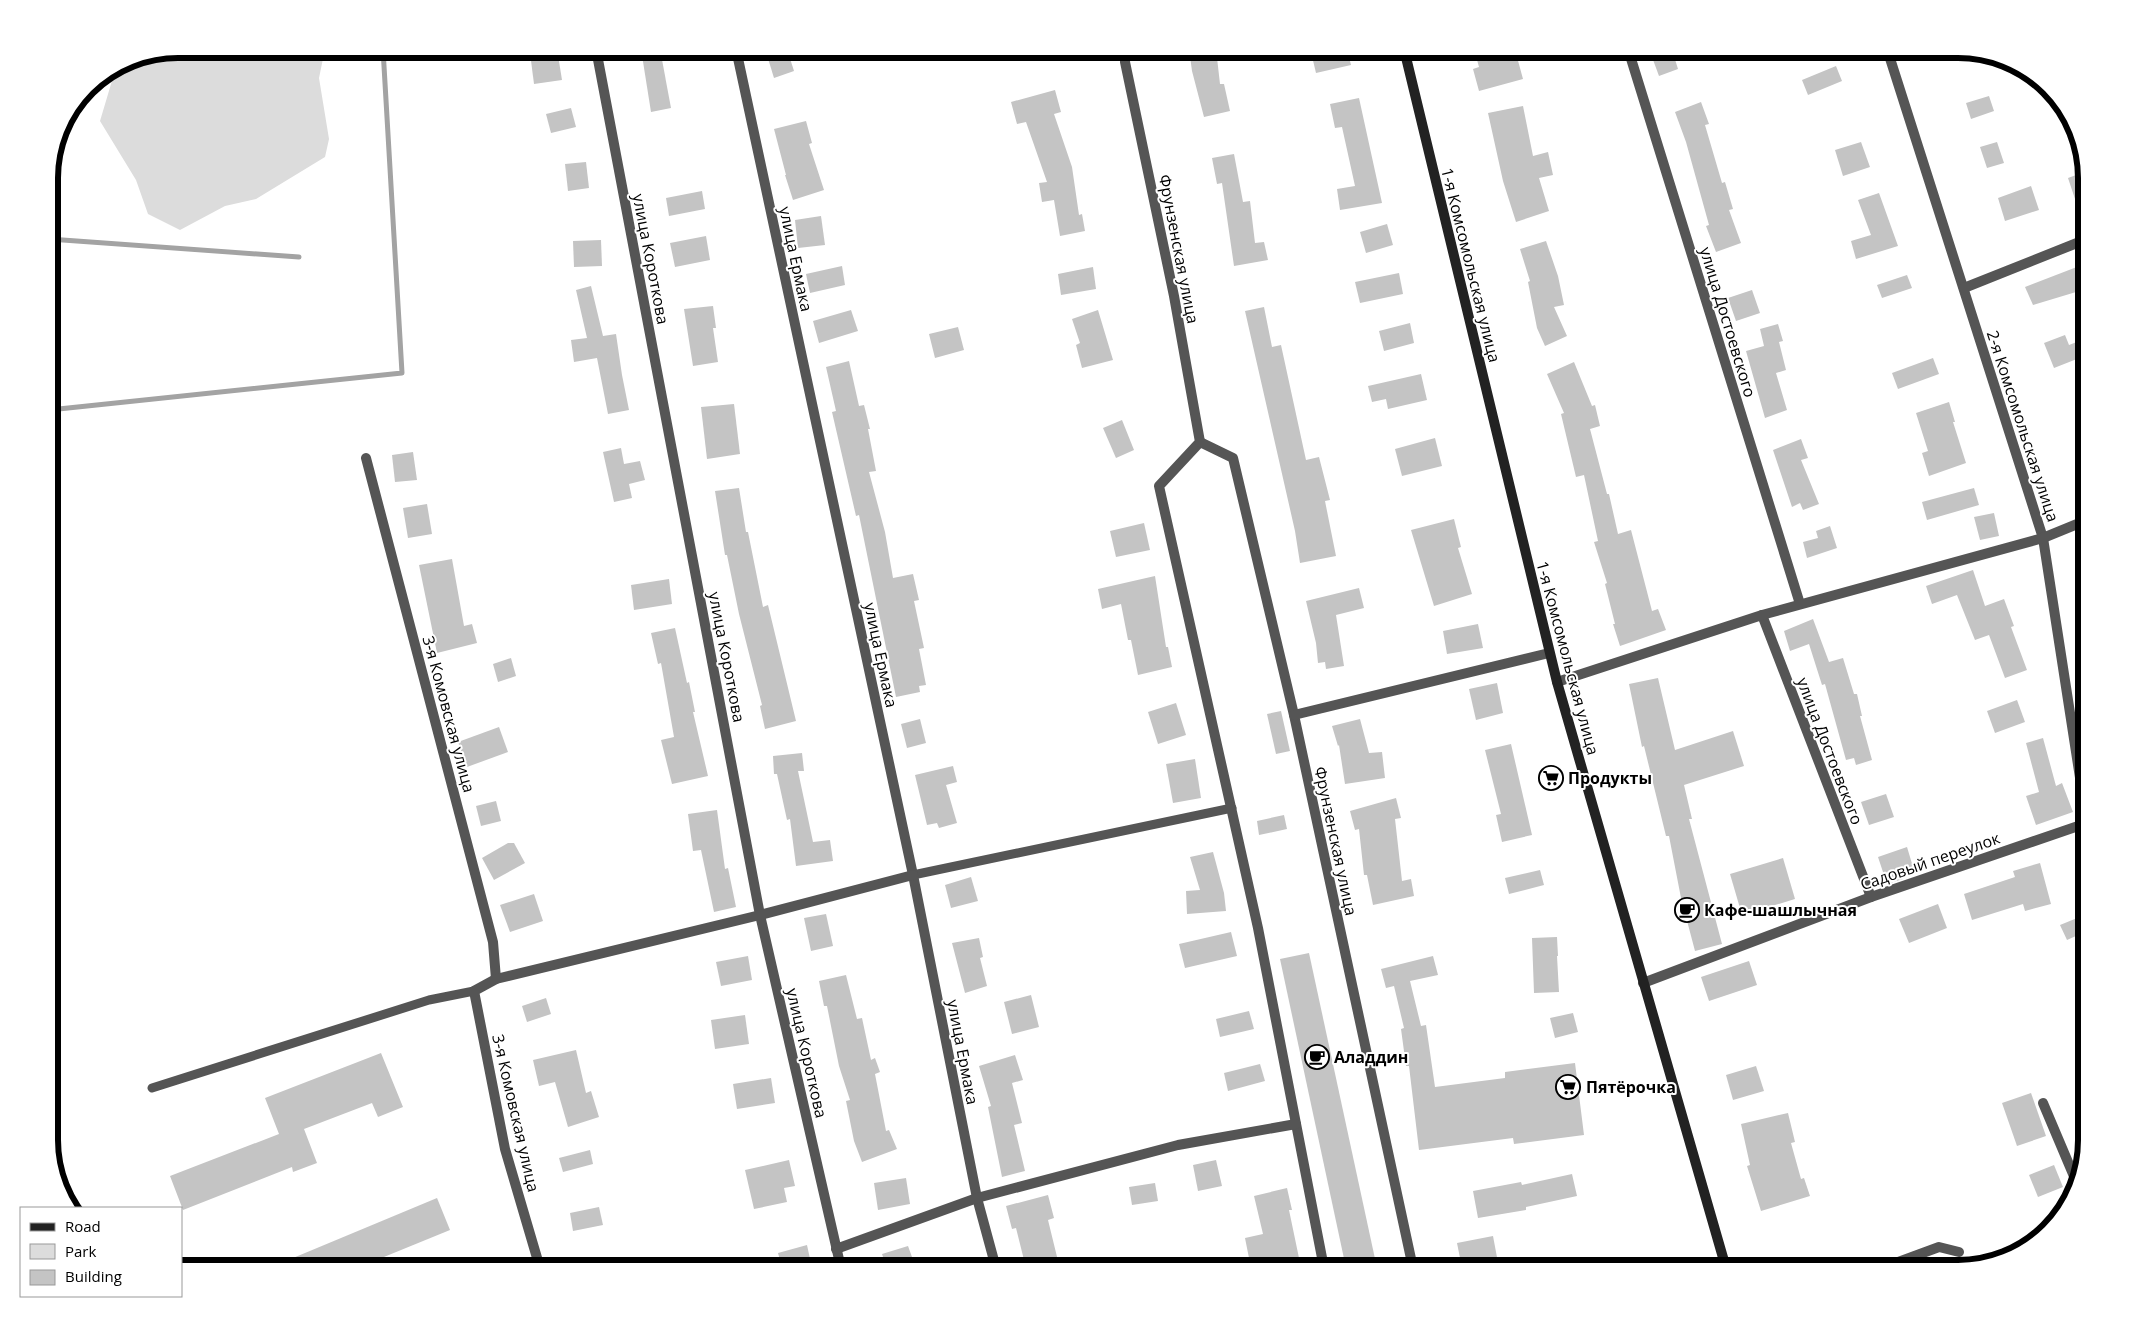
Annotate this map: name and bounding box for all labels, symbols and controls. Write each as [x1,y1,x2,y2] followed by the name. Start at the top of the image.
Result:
[1436,165,1506,365] street label: 1-я Комсомольская улица
[1154,172,1204,326] street label: Фрунзенская улица
[628,192,674,326] street label: улица Короткова
[774,204,818,314] street label: улица Ермака
[1695,244,1761,400] street label: улица Достоевского
[1982,328,2064,524] street label: 2-я Комсомольская улица
[1532,559,1604,757] street label: 1-я Комсомольская улица
[704,590,750,724] street label: улица Короткова
[859,600,903,710] street label: улица Ермака
[417,633,481,795] street label: 3-я Комовская улица
[1792,674,1868,828] street label: улица Достоевского
[1309,765,1363,917] street label: Фрунзенская улица
[1538,765,1564,791] supermarket icon: Продукты
[1568,767,1652,789] place label: Продукты
[1857,827,2003,895] street label: Садовый переулок
[1674,897,1700,923] cafe icon: Кафе-шашлычная
[1704,899,1857,921] place label: Кафе-шашлычная
[781,986,833,1120] street label: улица Короткова
[942,997,984,1107] street label: улица Ермака
[487,1032,545,1194] street label: 3-я Комовская улица
[1304,1044,1330,1070] cafe icon: Аладдин
[1334,1046,1408,1068] place label: Аладдин
[1555,1074,1581,1100] supermarket icon: Пятёрочка
[1586,1076,1676,1098] place label: Пятёрочка
[20,1207,182,1297] legend
[65,1216,101,1236] text: Road
[65,1241,96,1261] text: Park
[65,1266,122,1286] text: Building

